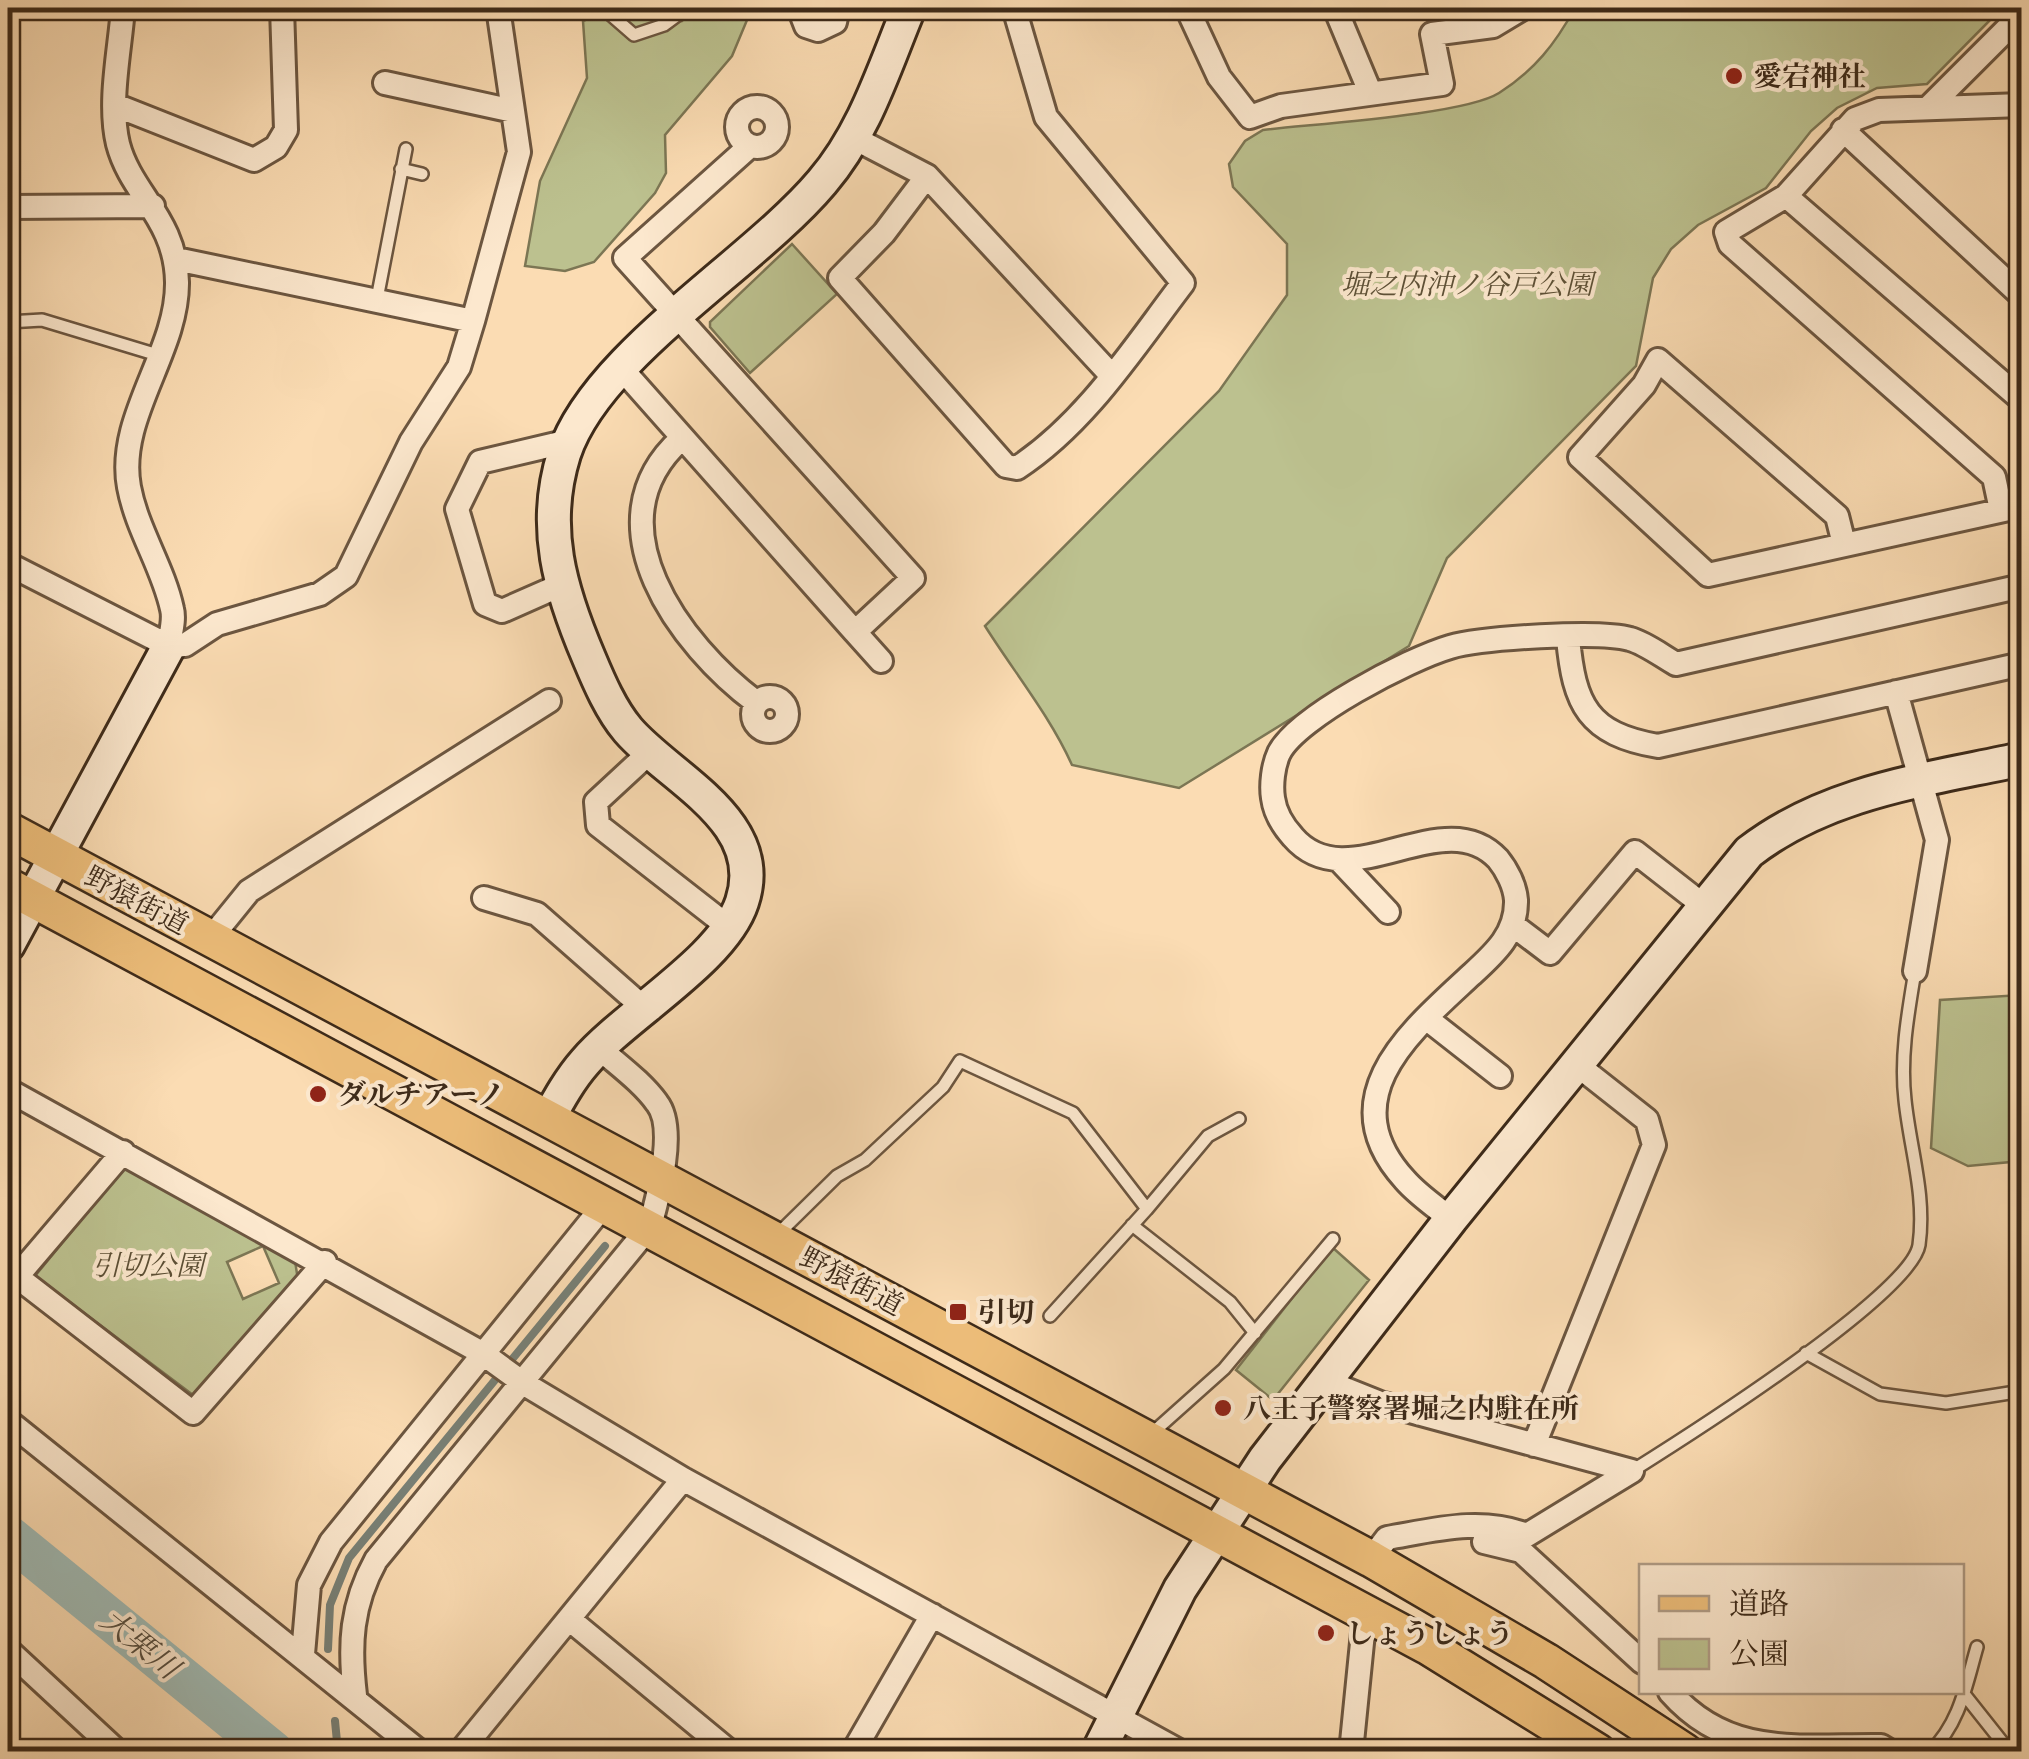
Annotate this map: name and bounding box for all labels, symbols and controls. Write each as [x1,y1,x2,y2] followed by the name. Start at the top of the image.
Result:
[1754,59,1866,93] place label: 愛宕神社
[1723,65,1745,87] marker: 愛宕神社
[1341,267,1597,301] park label: 堀之内沖ノ谷戸公園
[80,859,194,941] street label: 野猿街道
[338,1077,505,1111] place label: ダルチアーノ
[307,1083,329,1105] marker: ダルチアーノ
[795,1240,909,1322] street label: 野猿街道
[92,1248,208,1282] park label: 引切公園
[978,1295,1034,1329] place label: 引切
[947,1301,969,1323] marker: 引切
[1243,1391,1579,1425] place label: 八王子警察署堀之内駐在所
[1212,1397,1234,1419] marker: 八王子警察署堀之内駐在所
[1639,1564,1964,1694] legend
[1729,1585,1789,1622] text: 道路
[94,1601,189,1688] water label: 大栗川
[1346,1616,1514,1650] place label: しょうしょう
[1315,1622,1337,1644] marker: しょうしょう
[1729,1635,1789,1672] text: 公園

